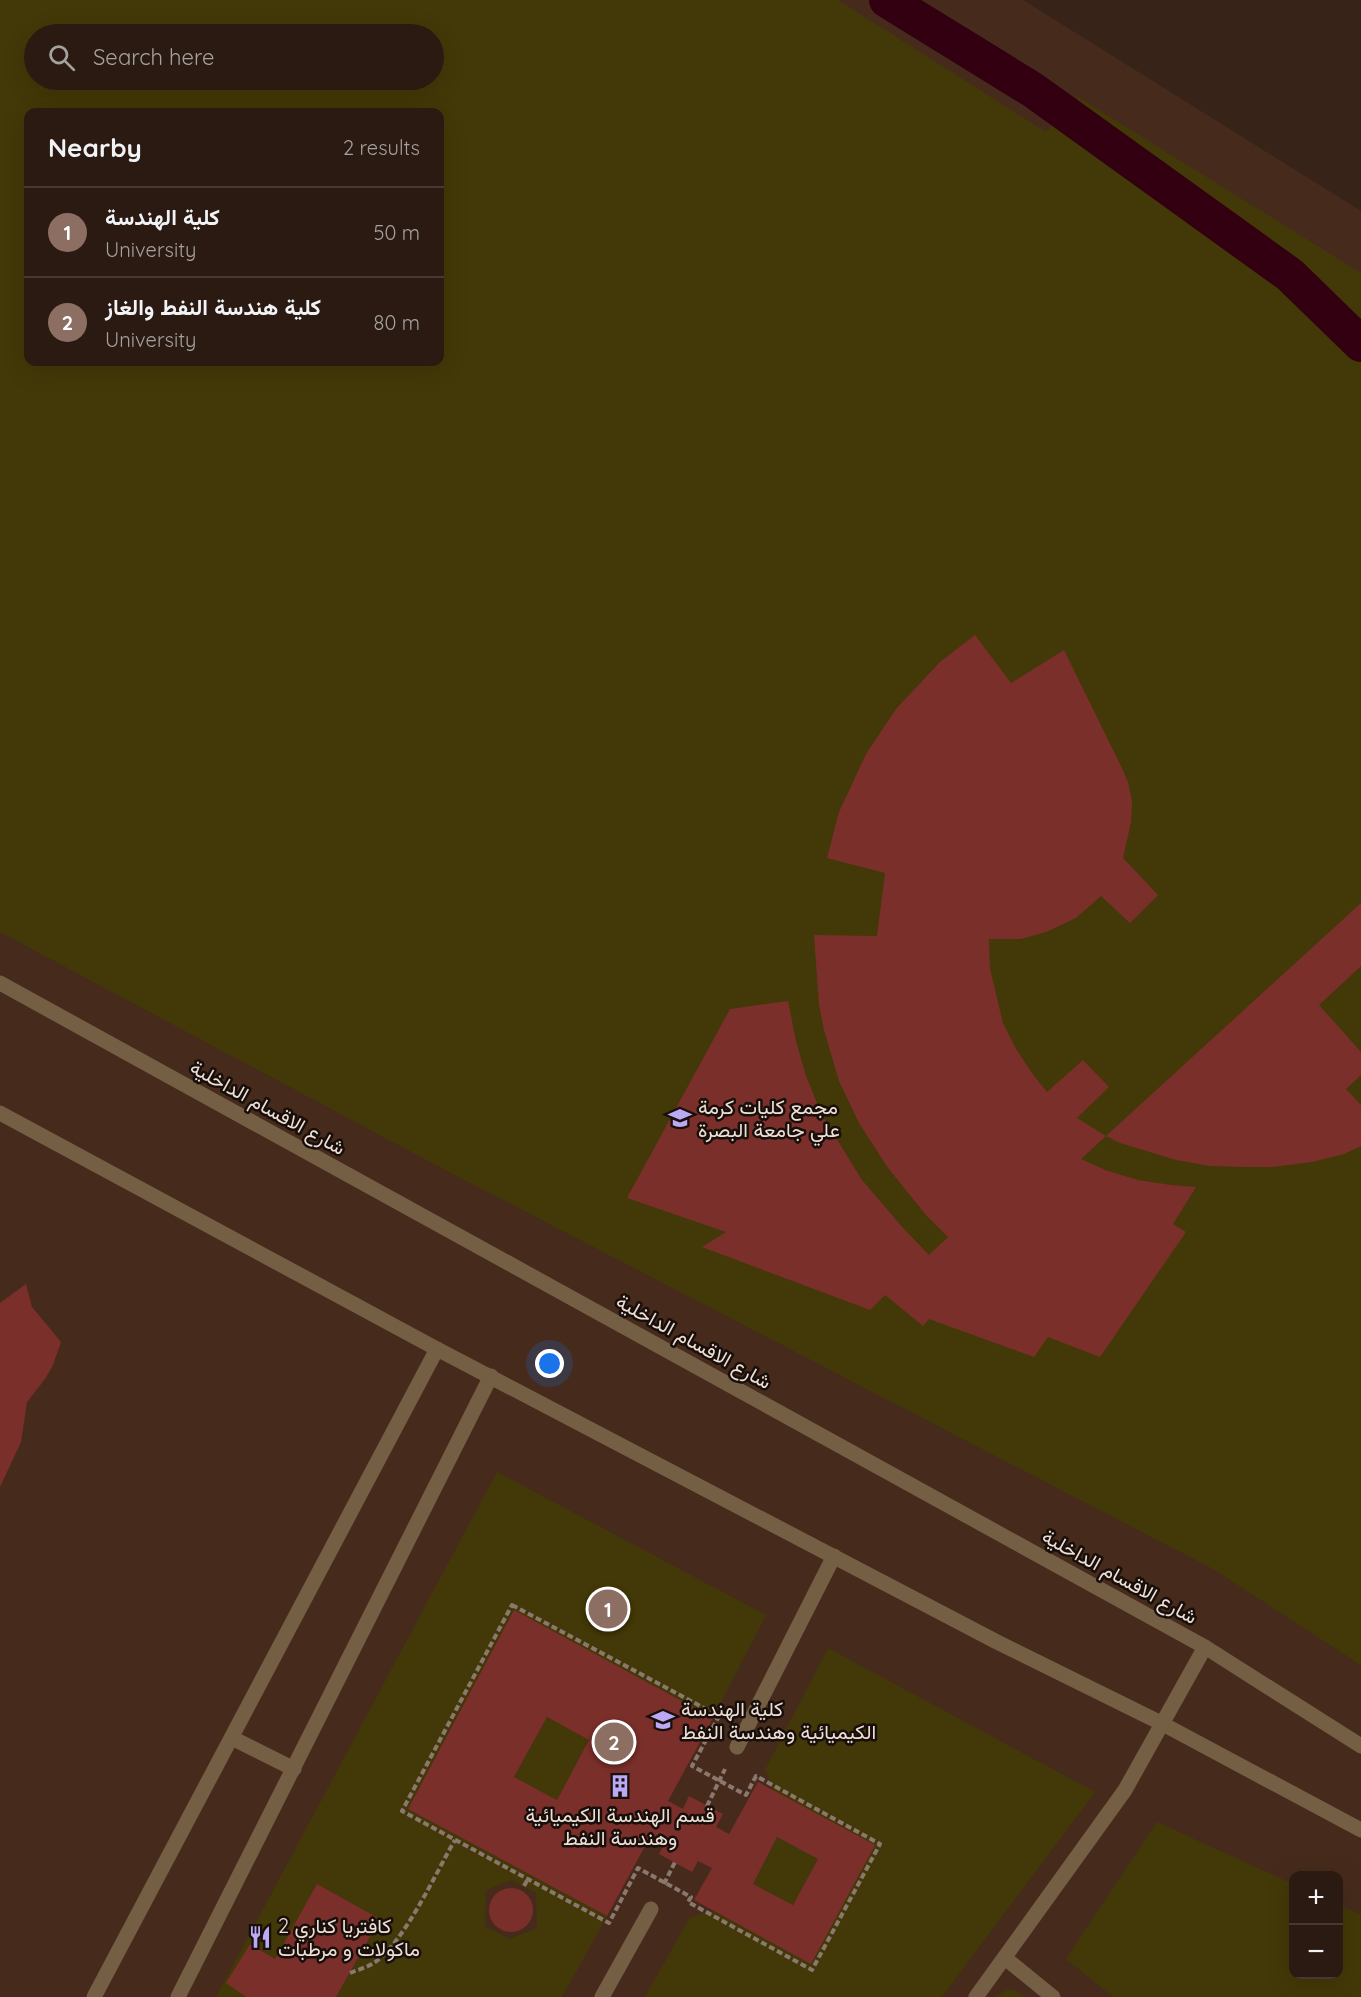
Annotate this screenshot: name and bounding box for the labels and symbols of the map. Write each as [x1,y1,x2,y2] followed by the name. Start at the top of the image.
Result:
[185,1054,350,1162] street label: شارع الاقسام الداخلية
[698,1094,840,1147] place label: مجمع كليات كرمة علي جامعة البصرة
[667,1105,693,1131] school or university icon: مجمع كليات كرمة علي جامعة البصرة
[611,1288,776,1396] street label: شارع الاقسام الداخلية
[535,1349,564,1378] your location
[1037,1523,1202,1631] street label: شارع الاقسام الداخلية
[588,1586,628,1632] pin: 1
[681,1696,876,1745] place label: كلية الهندسة الكيميائية وهندسة النفط
[650,1707,676,1733] school or university icon: كلية الهندسة الكيميائية وهندسة النفط
[594,1720,634,1764] pin: 2
[607,1773,633,1799] building icon: قسم الهندسة الكيميائية وهندسة النفط
[525,1802,715,1851] place label: قسم الهندسة الكيميائية وهندسة النفط
[278,1913,420,1962] place label: كافتريا كناري 2 ماكولات و مرطبات
[247,1924,273,1950] restaurant icon: كافتريا كناري 2 ماكولات و مرطبات

